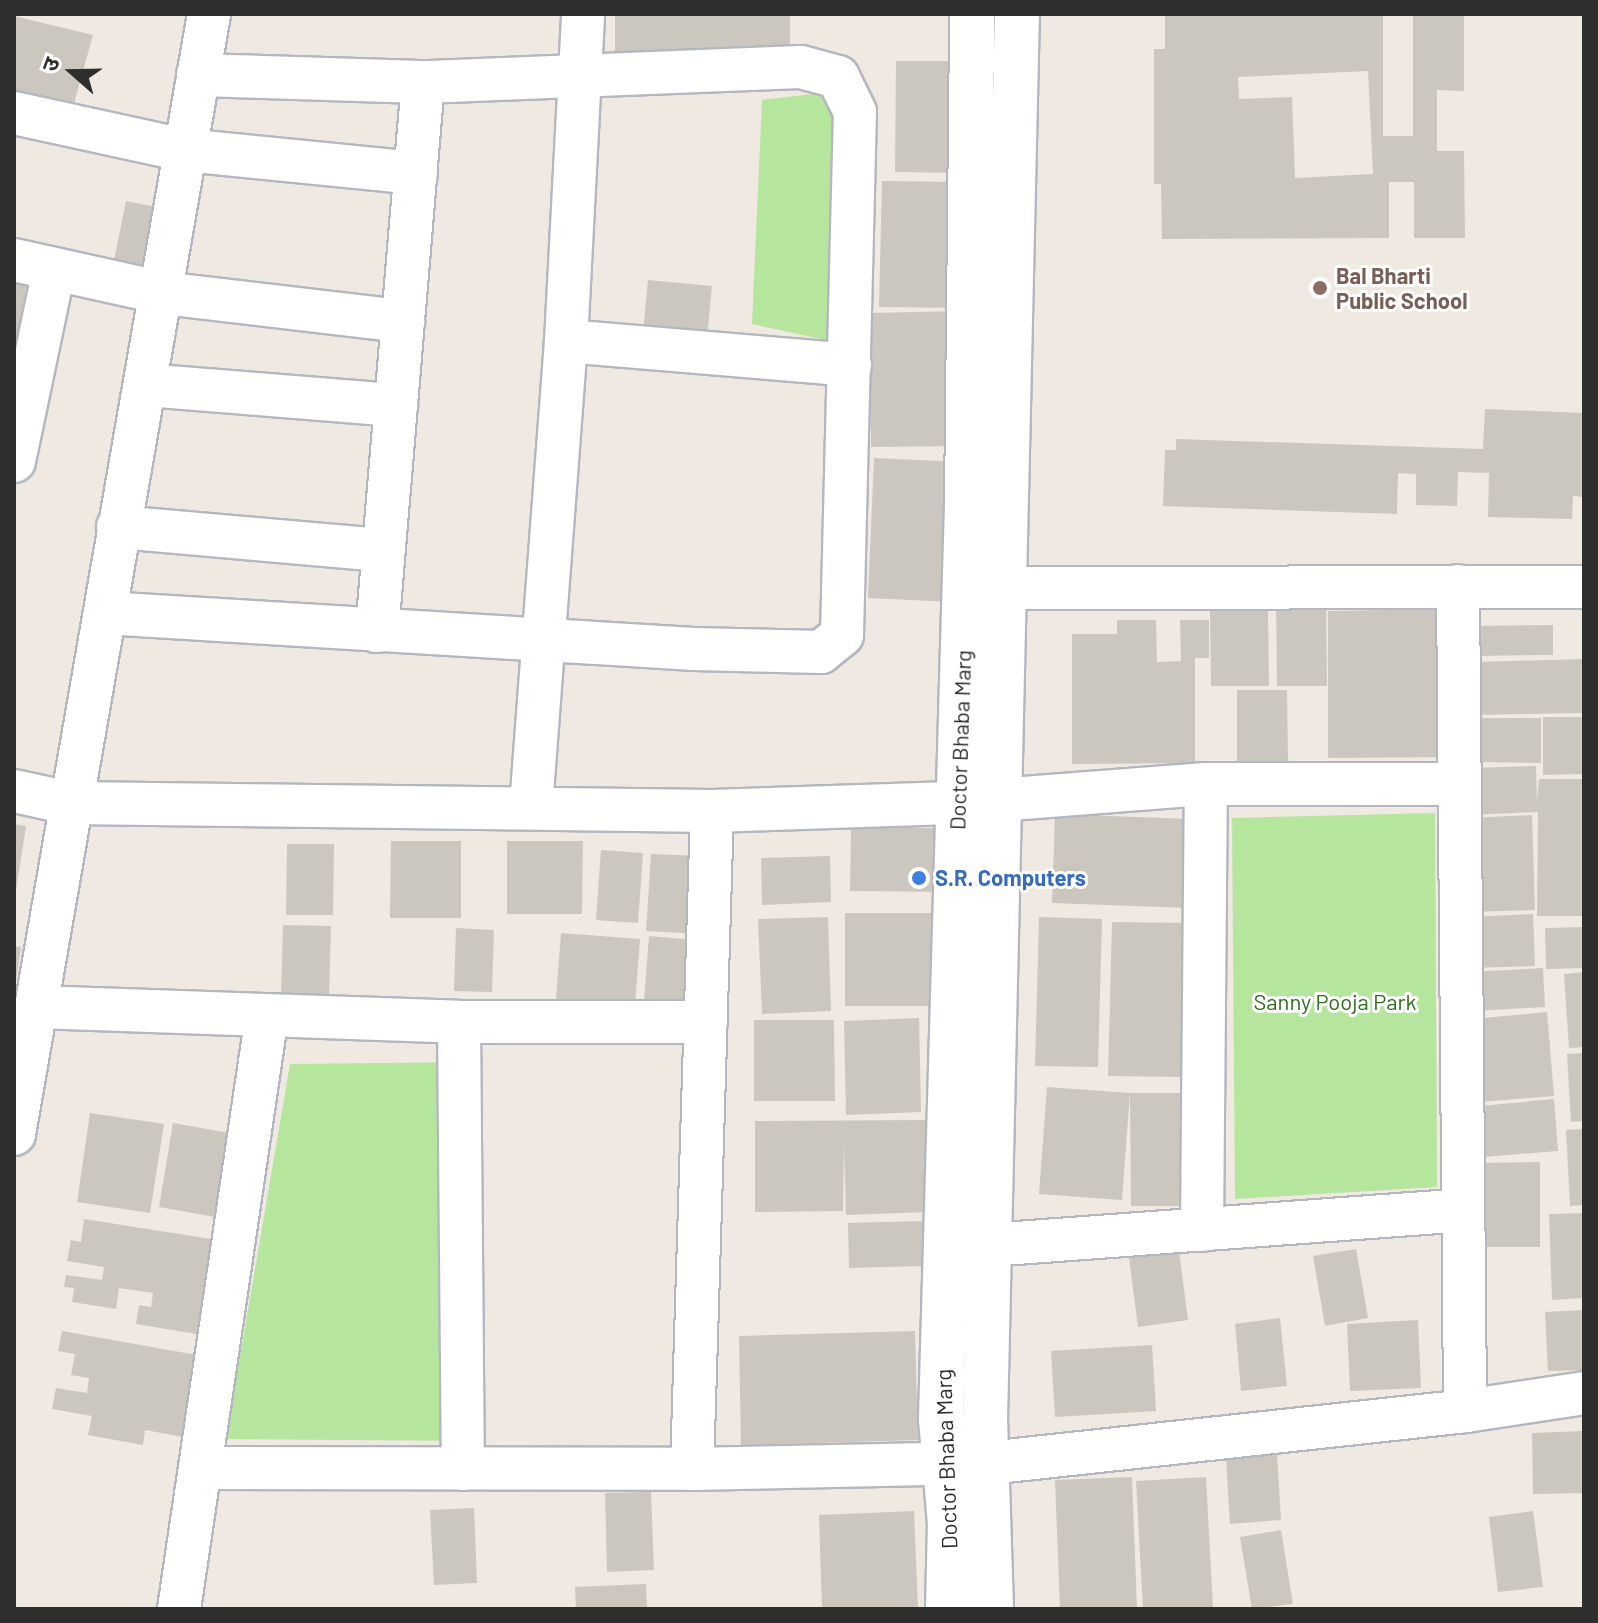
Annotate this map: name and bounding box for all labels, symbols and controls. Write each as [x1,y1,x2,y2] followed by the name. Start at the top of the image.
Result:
[32,32,112,112] north arrow
[35,53,64,74] text: उ
[1336,262,1468,314] place label: Bal Bharti Public School
[1311,279,1329,297] marker: Bal Bharti Public School
[944,650,976,830] street label: Doctor Bhaba Marg
[935,865,1086,891] place label: S.R. Computers
[910,869,928,887] marker: S.R. Computers
[1254,989,1416,1015] park label: Sanny Pooja Park
[930,1369,962,1549] street label: Doctor Bhaba Marg

